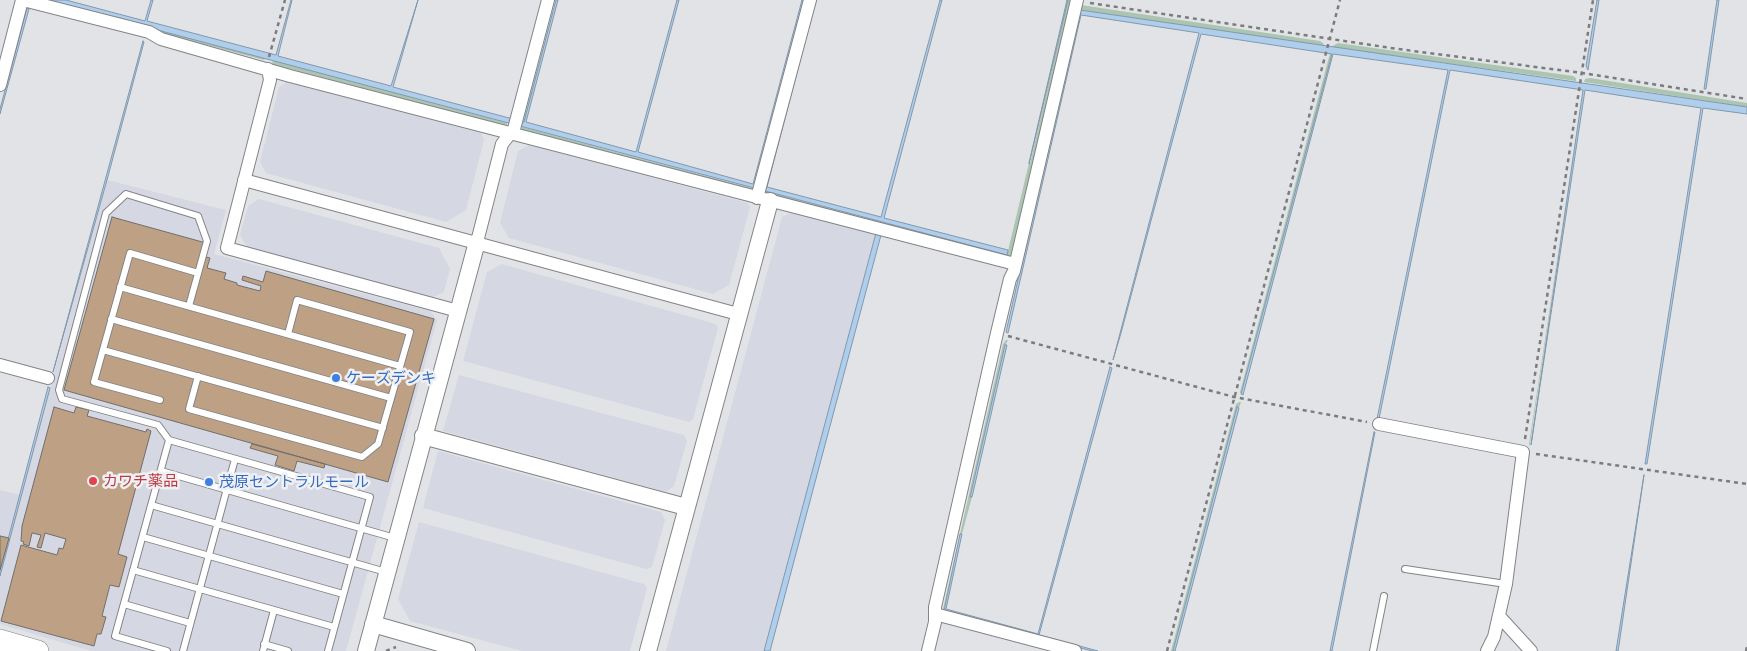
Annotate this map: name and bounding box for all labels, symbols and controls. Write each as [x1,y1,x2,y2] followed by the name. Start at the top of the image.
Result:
[346,369,436,387] place label: ケーズデンキ
[330,372,342,384] marker: ケーズデンキ
[103,472,178,490] place label: カワチ薬品
[219,473,369,491] place label: 茂原セントラルモール
[87,475,99,487] marker: カワチ薬品
[203,476,215,488] marker: 茂原セントラルモール

